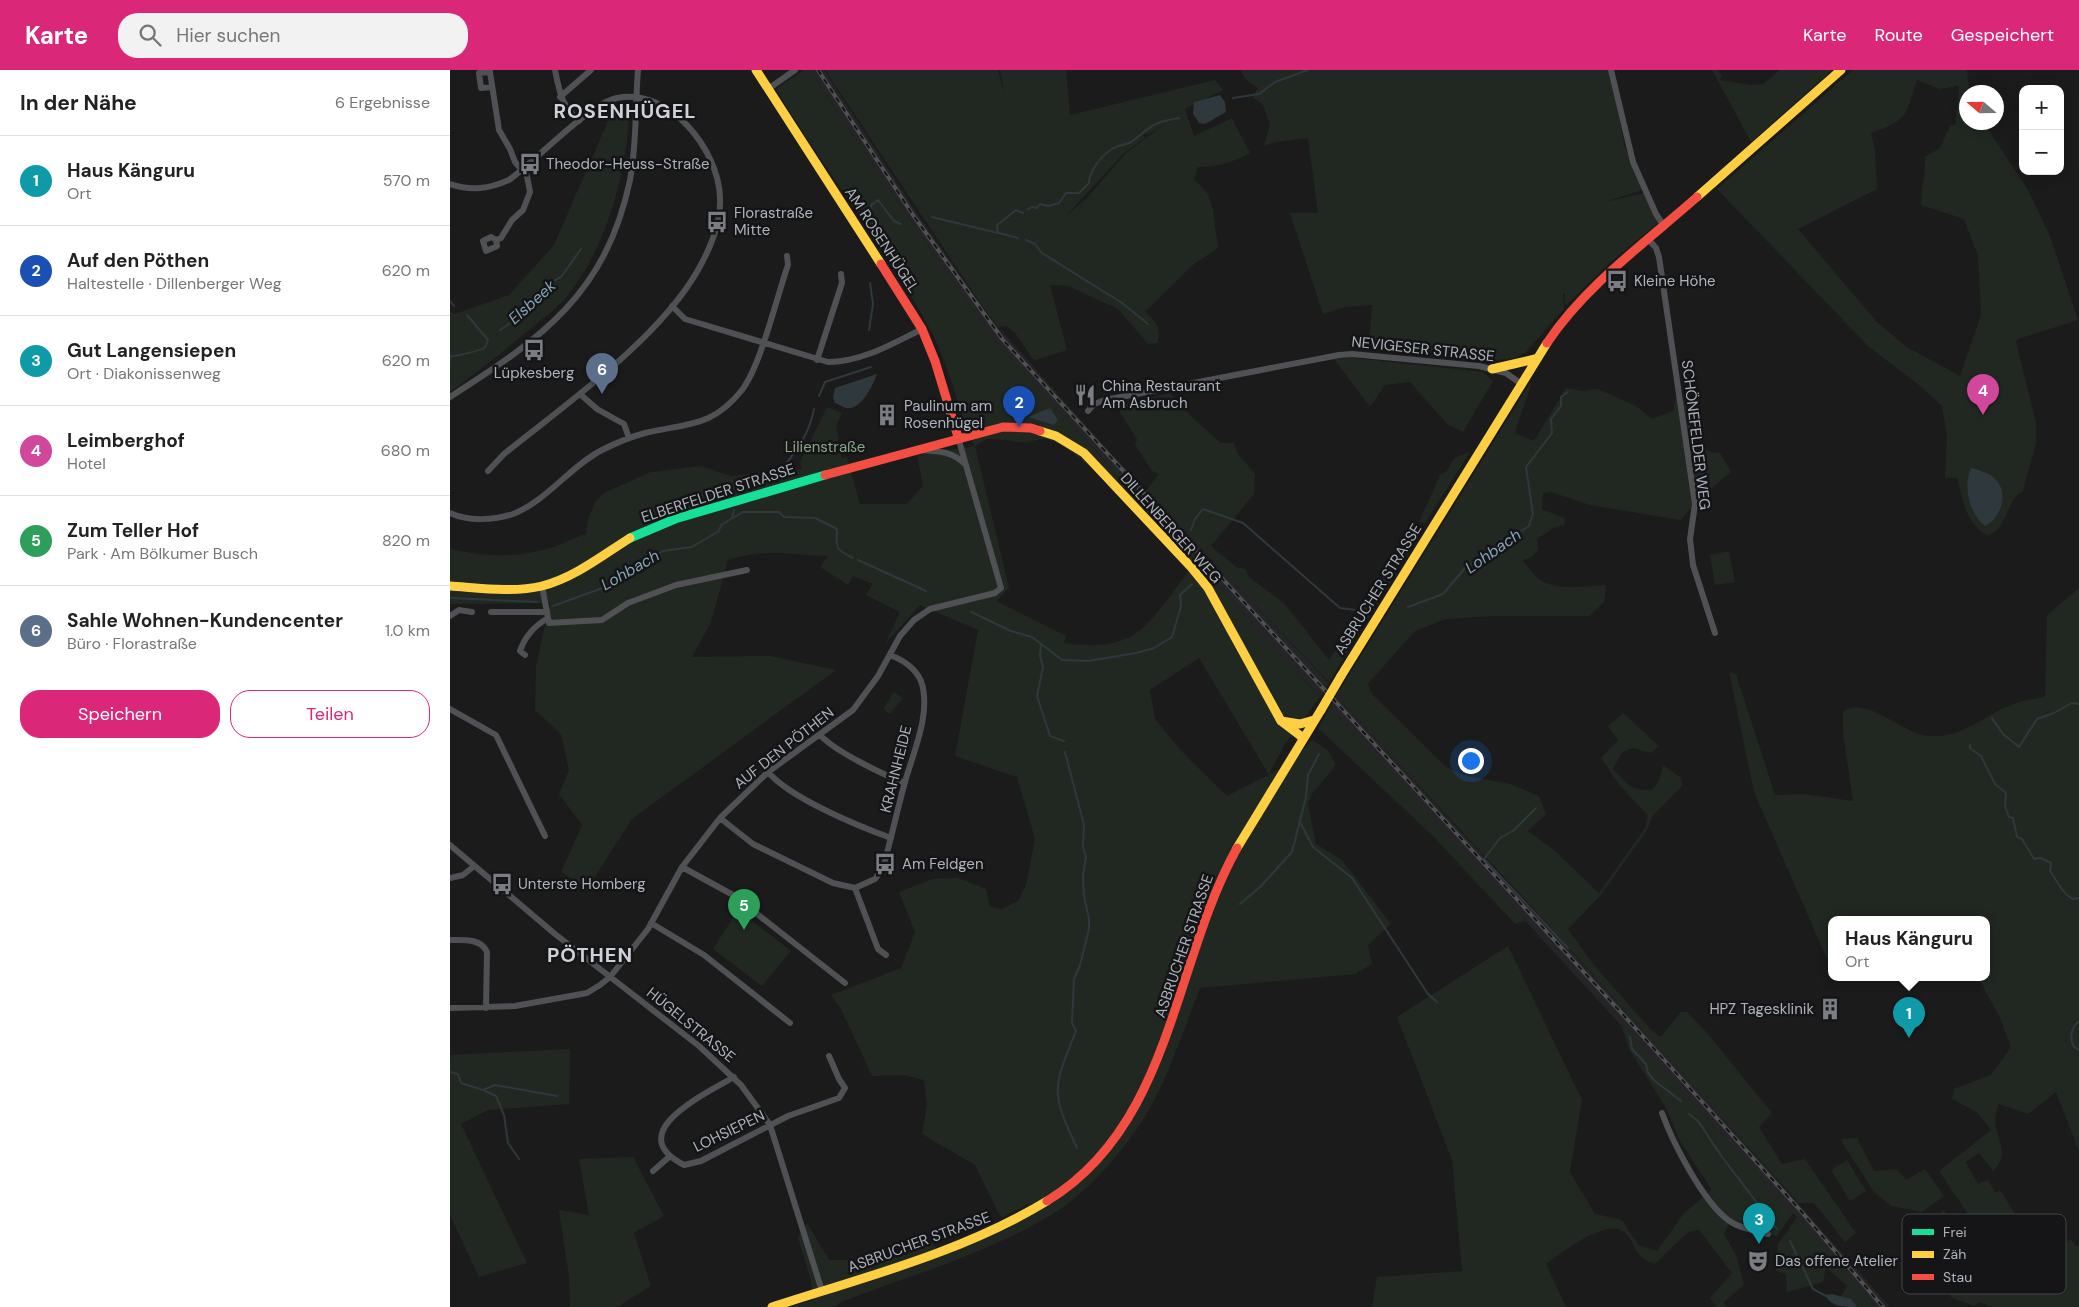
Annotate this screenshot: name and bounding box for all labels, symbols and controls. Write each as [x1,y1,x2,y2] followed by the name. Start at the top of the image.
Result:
[118,13,468,58] search box
[25,20,88,51] text: Karte
[136,21,164,49] icon: search
[176,23,281,48] text: Hier suchen
[1803,23,1847,47] text: Karte
[1875,23,1923,47] text: Route
[1951,23,2054,47] text: Gespeichert
[1959,85,2004,130] north arrow
[2019,85,2064,175] map controls
[2019,85,2064,130] button: +
[20,89,137,117] text: In der Nähe
[335,92,430,113] text: 6 Ergebnisse
[554,98,696,124] district label: ROSENHÜGEL
[2019,130,2064,175] button: −
[517,151,543,177] bus stop icon: Theodor-Heuss-Straße
[546,154,709,174] place label: Theodor-Heuss-Straße
[67,158,195,183] text: Haus Känguru
[33,170,39,191] text: 1
[383,170,430,191] text: 570 m
[67,183,92,204] text: Ort
[840,183,924,297] street label: AM ROSENHÜGEL
[734,203,813,240] place label: Florastraße Mitte
[704,209,730,235] bus stop icon: Florastraße Mitte
[67,248,209,273] text: Auf den Pöthen
[31,260,41,281] text: 2
[382,260,430,281] text: 620 m
[1604,268,1630,294] bus stop icon: Kleine Höhe
[1634,271,1716,291] place label: Kleine Höhe
[67,273,282,294] text: Haltestelle · Dillenberger Weg
[504,275,561,329] water label: Elsbeek
[1350,332,1496,366] street label: NEVIGESER STRASSE
[521,337,547,363] bus stop icon: Lüpkesberg
[67,338,236,363] text: Gut Langensiepen
[31,350,41,371] text: 3
[382,350,430,371] text: 620 m
[586,353,618,394] pin: 6
[1677,359,1715,511] street label: SCHÖNEFELDER WEG
[67,363,221,384] text: Ort · Diakonissenweg
[494,363,574,383] place label: Lüpkesberg
[1967,374,1999,415] pin: 4
[1102,376,1221,413] place label: China Restaurant Am Asbruch
[1072,382,1098,408] restaurant icon: China Restaurant Am Asbruch
[1003,386,1035,427] pin: 2
[904,396,992,433] place label: Paulinum am Rosenhügel
[874,402,900,428] building icon: Paulinum am Rosenhügel
[67,428,185,453] text: Leimberghof
[785,437,865,457] park label: Lilienstraße
[31,440,41,461] text: 4
[381,440,430,461] text: 680 m
[67,453,106,474] text: Hotel
[639,459,797,527] street label: ELBERFELDER STRASSE
[1116,469,1226,587] street label: DILLENBERGER WEG
[67,518,199,543] text: Zum Teller Hof
[1330,520,1426,658] street label: ASBRUCHER STRASSE
[1461,524,1525,578] water label: Lohbach
[31,530,41,551] text: 5
[382,530,430,551] text: 820 m
[67,543,258,564] text: Park · Am Bölkumer Busch
[597,545,663,595] water label: Lohbach
[67,608,343,633] text: Sahle Wohnen-Kundencenter
[31,620,41,641] text: 6
[385,620,430,641] text: 1.0 km
[67,633,197,654] text: Büro · Florastraße
[20,690,220,738] button: Speichern
[230,690,430,738] button: Teilen
[730,703,838,793] street label: AUF DEN PÖTHEN
[876,723,916,815] street label: KRAHNHEIDE
[1458,748,1484,774] your location
[872,851,898,877] bus stop icon: Am Feldgen
[902,854,984,874] place label: Am Feldgen
[489,871,515,897] bus stop icon: Unterste Homberg
[1150,872,1218,1020] street label: ASBRUCHER STRASSE
[518,874,646,894] place label: Unterste Homberg
[728,889,760,930] pin: 5
[1828,916,1990,981] popup
[1845,926,1973,951] text: Haus Känguru
[547,942,633,968] district label: PÖTHEN
[1845,951,1870,972] text: Ort
[642,983,740,1067] street label: HÜGELSTRASSE
[1817,996,1843,1022] building icon: HPZ Tagesklinik
[1893,997,1925,1038] pin: 1
[1709,999,1814,1019] place label: HPZ Tagesklinik
[690,1105,768,1157] street label: LOHSIEPEN
[1743,1203,1775,1244] pin: 3
[845,1207,993,1277] street label: ASBRUCHER STRASSE
[1902,1214,2066,1294] legend
[1943,1223,1967,1241] text: Frei
[1943,1245,1966,1263] text: Zäh
[1745,1248,1771,1274] theatre icon: Das offene Atelier
[1775,1251,1898,1271] place label: Das offene Atelier
[1943,1268,1972,1286] text: Stau

